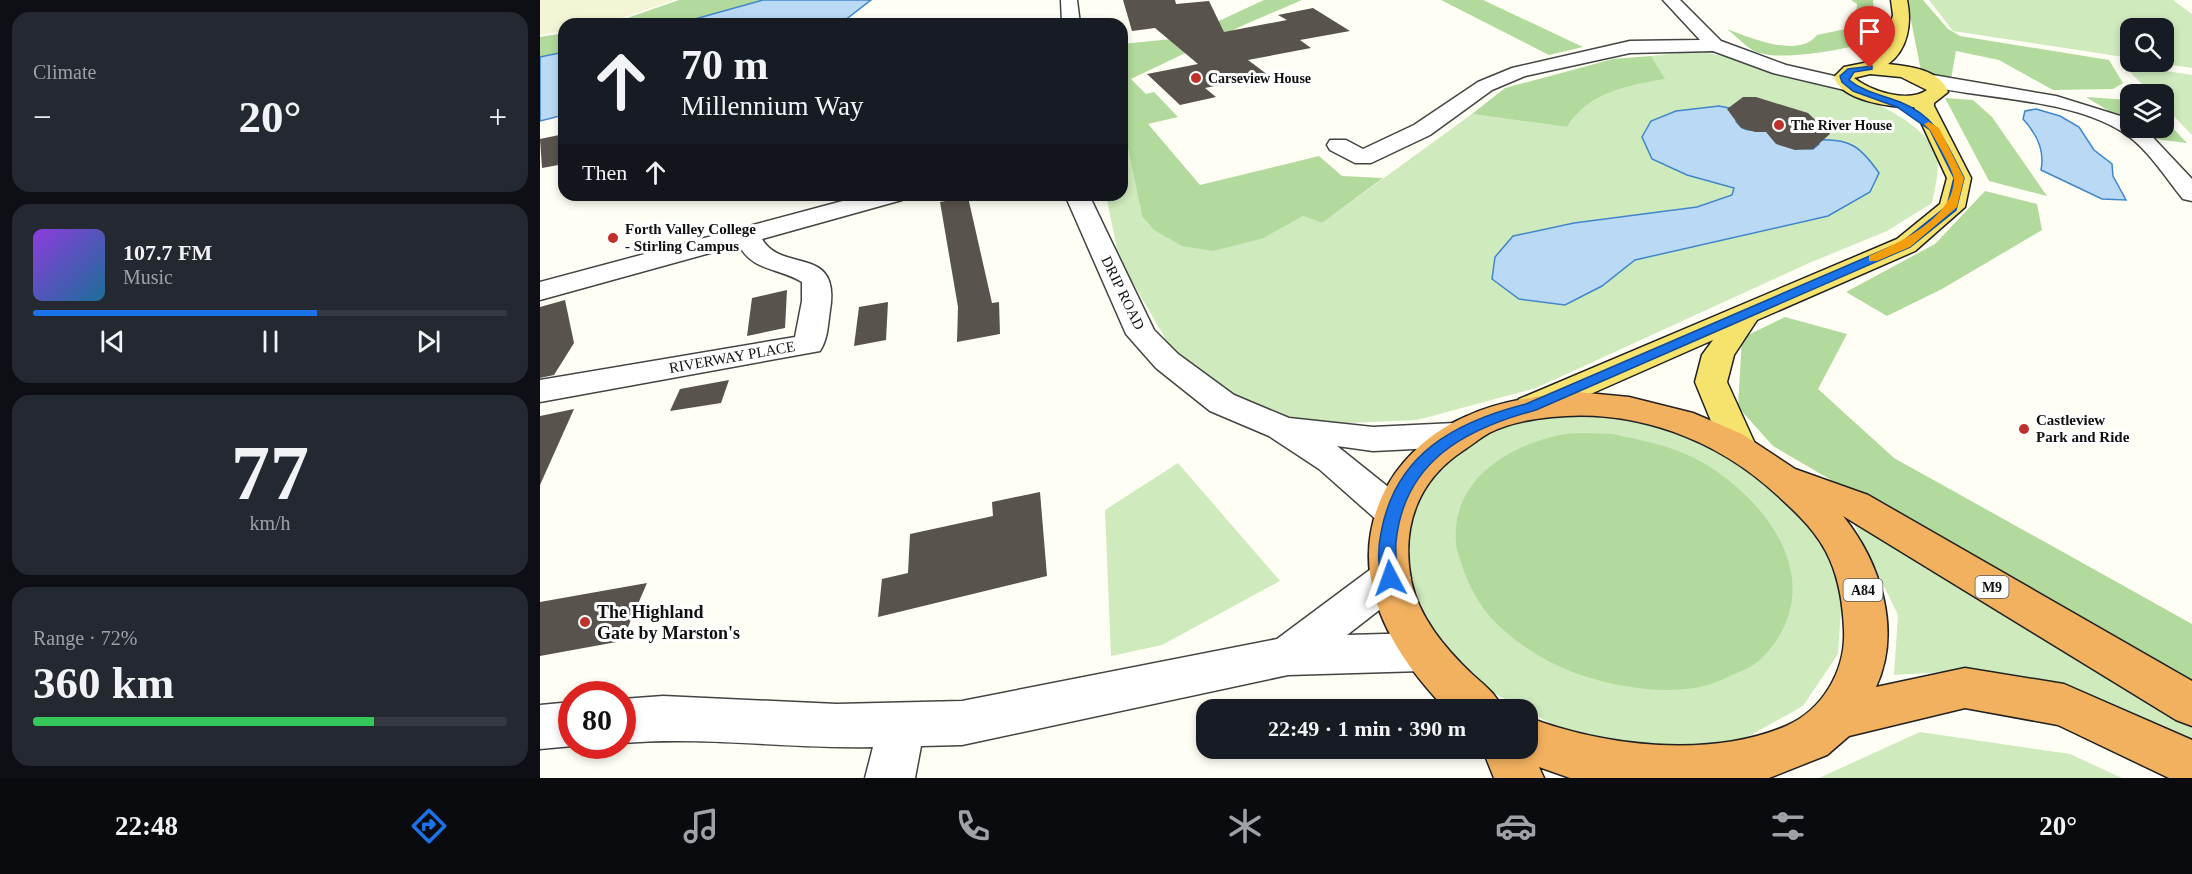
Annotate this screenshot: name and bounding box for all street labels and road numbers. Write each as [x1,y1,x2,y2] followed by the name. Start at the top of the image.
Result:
[1098,254,1148,333] street label: DRIP ROAD
[668,338,796,376] street label: RIVERWAY PLACE
[1976,576,2008,598] road number: M9
[1844,579,1882,601] road number: A84

